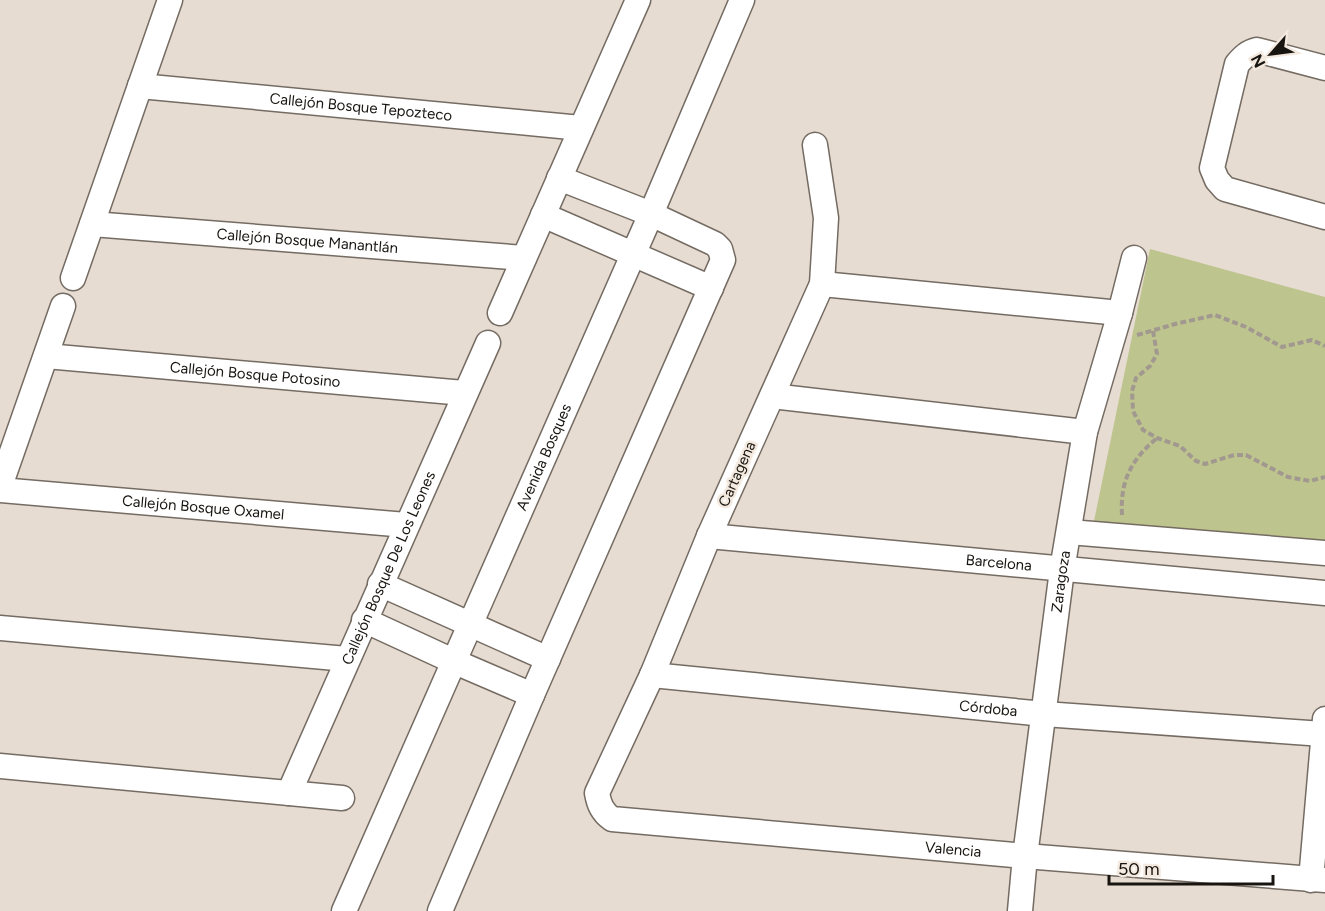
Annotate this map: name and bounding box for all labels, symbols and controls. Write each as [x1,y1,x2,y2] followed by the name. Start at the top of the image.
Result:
[1241,24,1301,84] north arrow
[1247,51,1269,71] text: N
[269,89,453,125] street label: Callejón Bosque Tepozteco
[216,225,399,257] street label: Callejón Bosque Manantlán
[169,358,342,391] street label: Callejón Bosque Potosino
[513,401,575,513] street label: Avenida Bosques
[715,438,759,510] street label: Cartagena
[338,468,439,668] street label: Callejón Bosque De Los Leones
[121,492,285,523] street label: Callejón Bosque Oxamel
[1048,549,1074,614] street label: Zaragoza
[965,551,1033,575] street label: Barcelona
[958,697,1018,720] street label: Córdoba
[924,838,982,861] street label: Valencia
[1109,848,1272,886] scale bar
[1118,858,1160,880] text: 50 m

